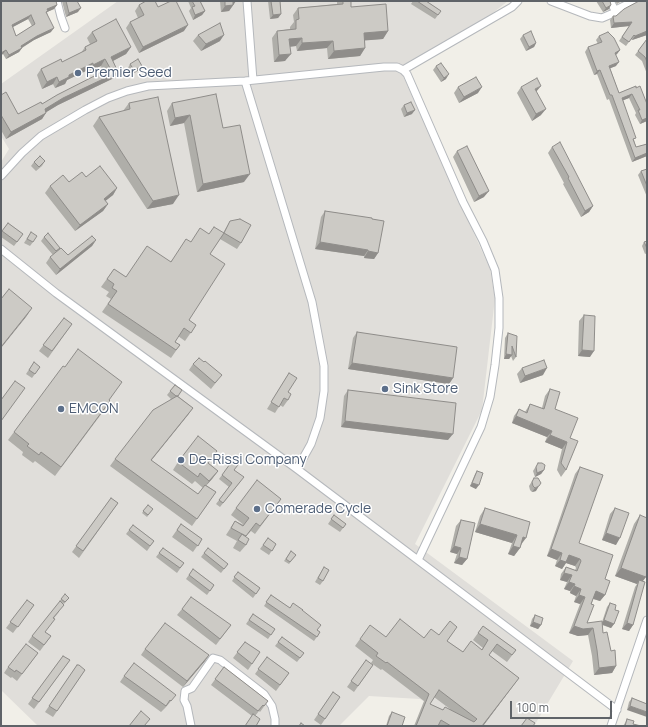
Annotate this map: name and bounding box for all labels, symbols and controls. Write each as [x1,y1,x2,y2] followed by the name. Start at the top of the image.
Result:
[86,65,172,81] place label: Premier Seed
[73,68,83,78] marker: Premier Seed
[393,381,458,397] place label: Sink Store
[380,384,390,394] marker: Sink Store
[69,401,118,417] place label: EMCON
[56,404,66,414] marker: EMCON
[189,452,307,468] place label: De-Rissi Company
[176,455,186,465] marker: De-Rissi Company
[265,501,371,517] place label: Comerade Cycle
[252,504,262,514] marker: Comerade Cycle
[512,693,614,719] scale bar
[517,699,549,716] text: 100 m

